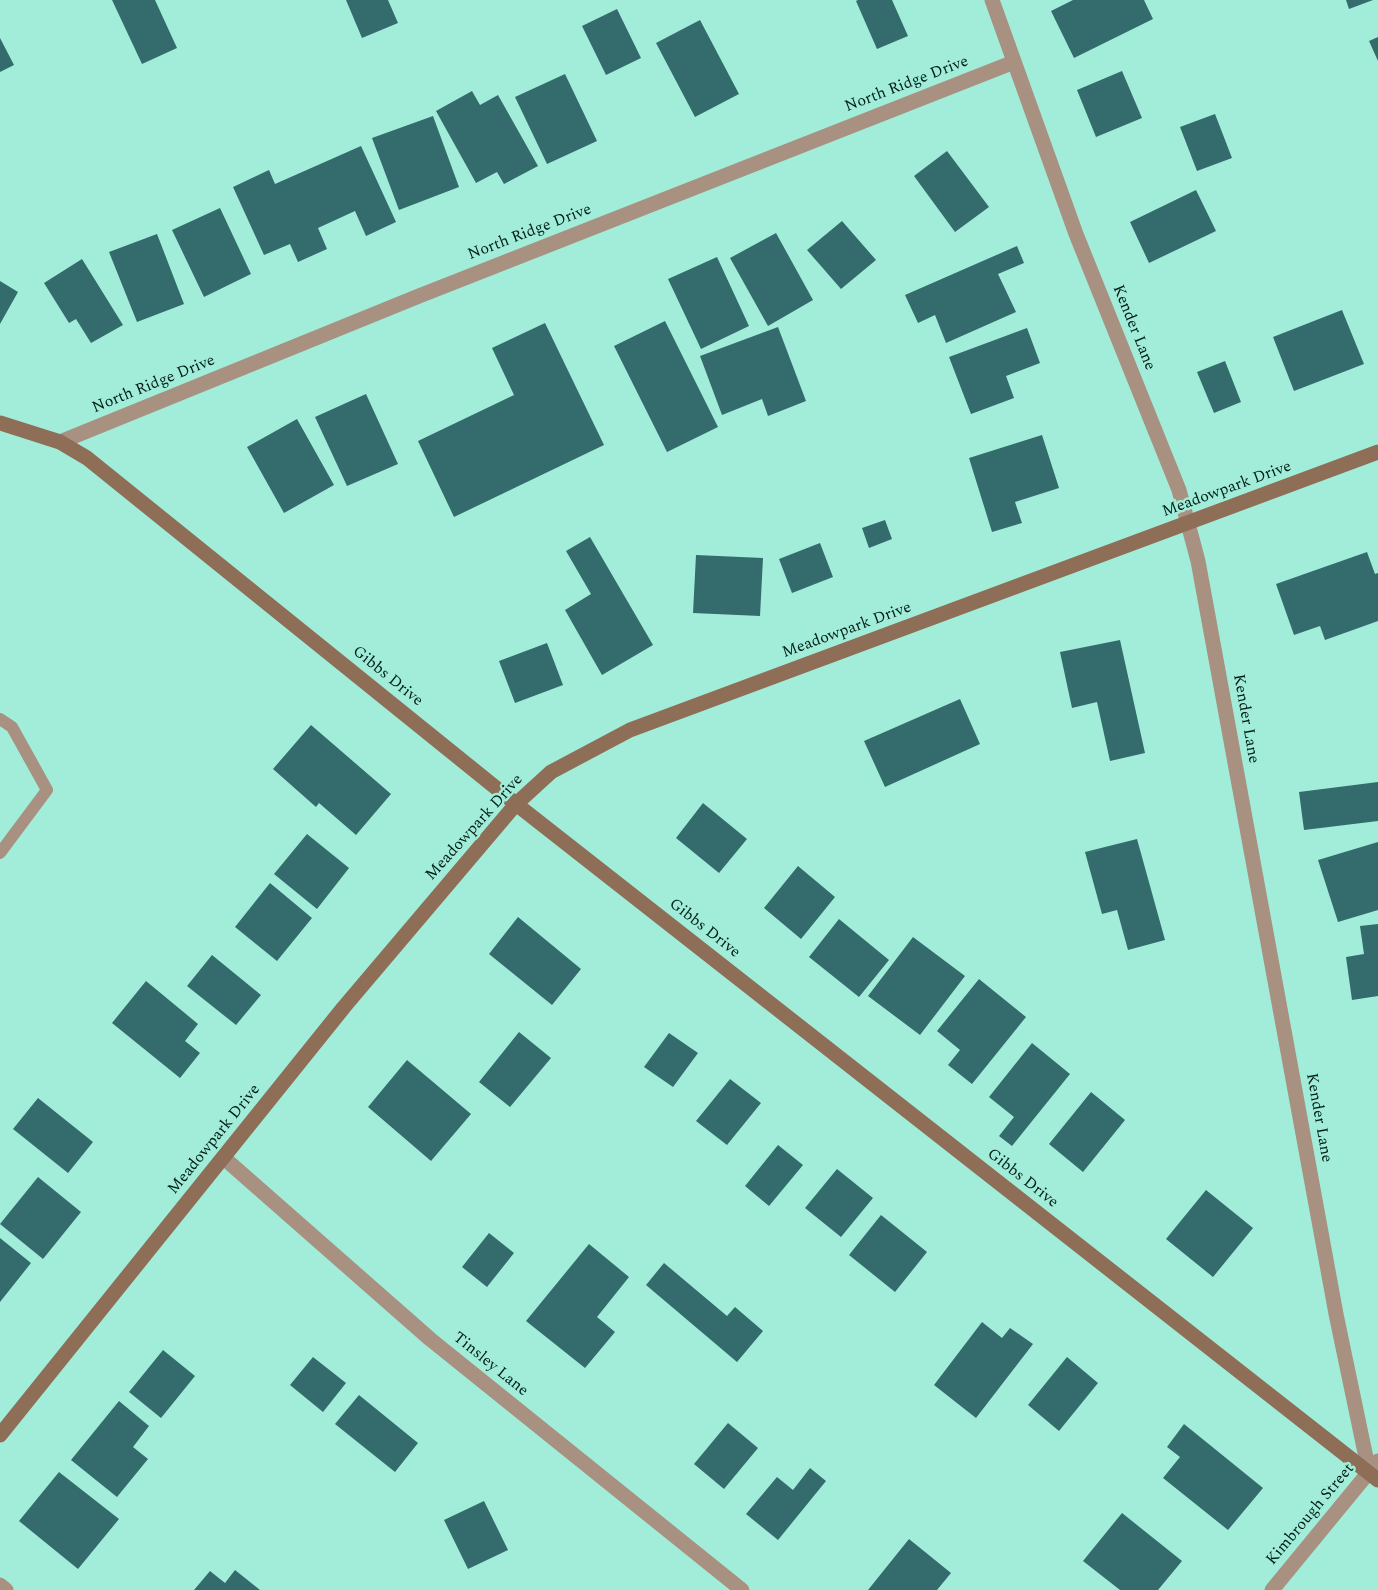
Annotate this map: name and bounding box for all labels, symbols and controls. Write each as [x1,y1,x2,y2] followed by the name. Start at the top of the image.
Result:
[843,53,971,117] street label: North Ridge Drive
[466,201,594,265] street label: North Ridge Drive
[1107,283,1159,373] street label: Kender Lane
[90,352,218,418] street label: North Ridge Drive
[1160,458,1294,522] street label: Meadowpark Drive
[780,599,914,663] street label: Meadowpark Drive
[348,643,426,711] street label: Gibbs Drive
[1228,673,1262,765] street label: Kender Lane
[422,771,528,885] street label: Meadowpark Drive
[665,895,743,963] street label: Gibbs Drive
[1301,1072,1335,1164] street label: Kender Lane
[165,1081,265,1199] street label: Meadowpark Drive
[983,1145,1061,1213] street label: Gibbs Drive
[449,1329,531,1401] street label: Tinsley Lane
[1263,1460,1359,1570] street label: Kimbrough Street

